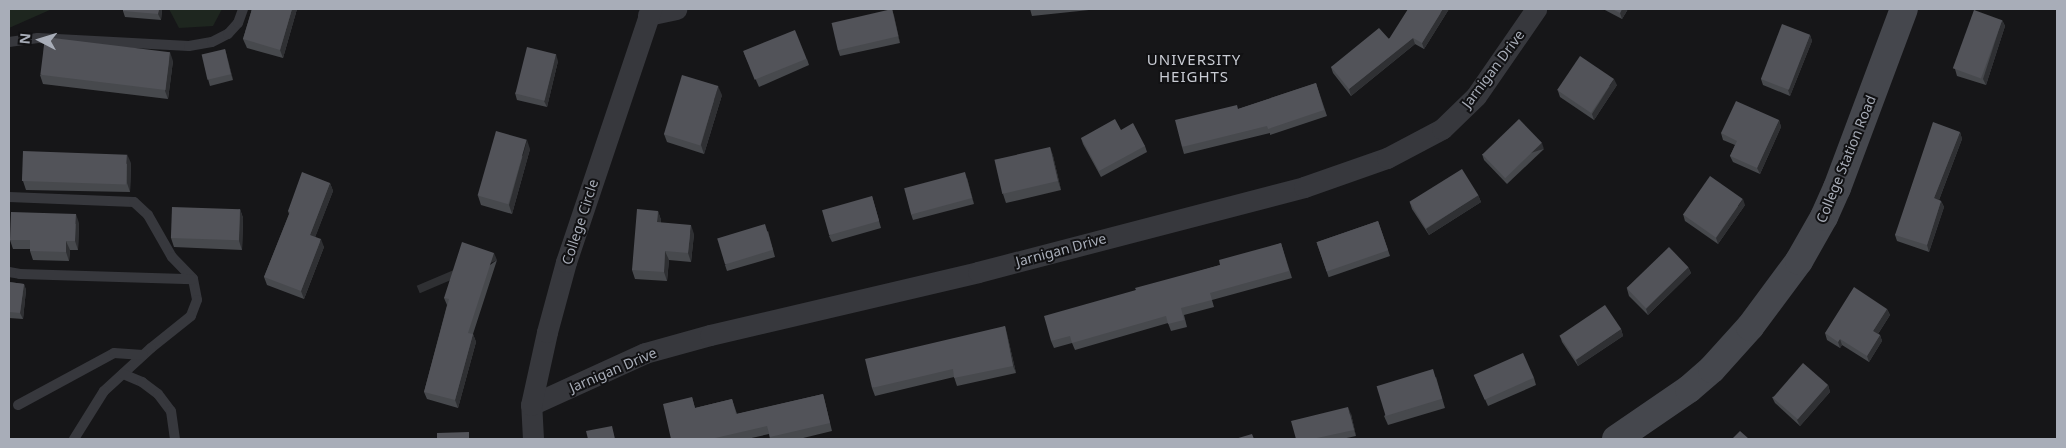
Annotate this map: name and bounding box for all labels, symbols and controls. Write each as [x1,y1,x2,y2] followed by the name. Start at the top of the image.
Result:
[15,15,65,65] north arrow
[1458,27,1528,111] street label: Jarnigan Drive
[15,32,35,45] text: N
[1146,50,1242,85] district label: UNIVERSITY HEIGHTS
[1813,93,1879,225] street label: College Station Road
[558,177,602,267] street label: College Circle
[1014,230,1108,270] street label: Jarnigan Drive
[567,344,659,396] street label: Jarnigan Drive

